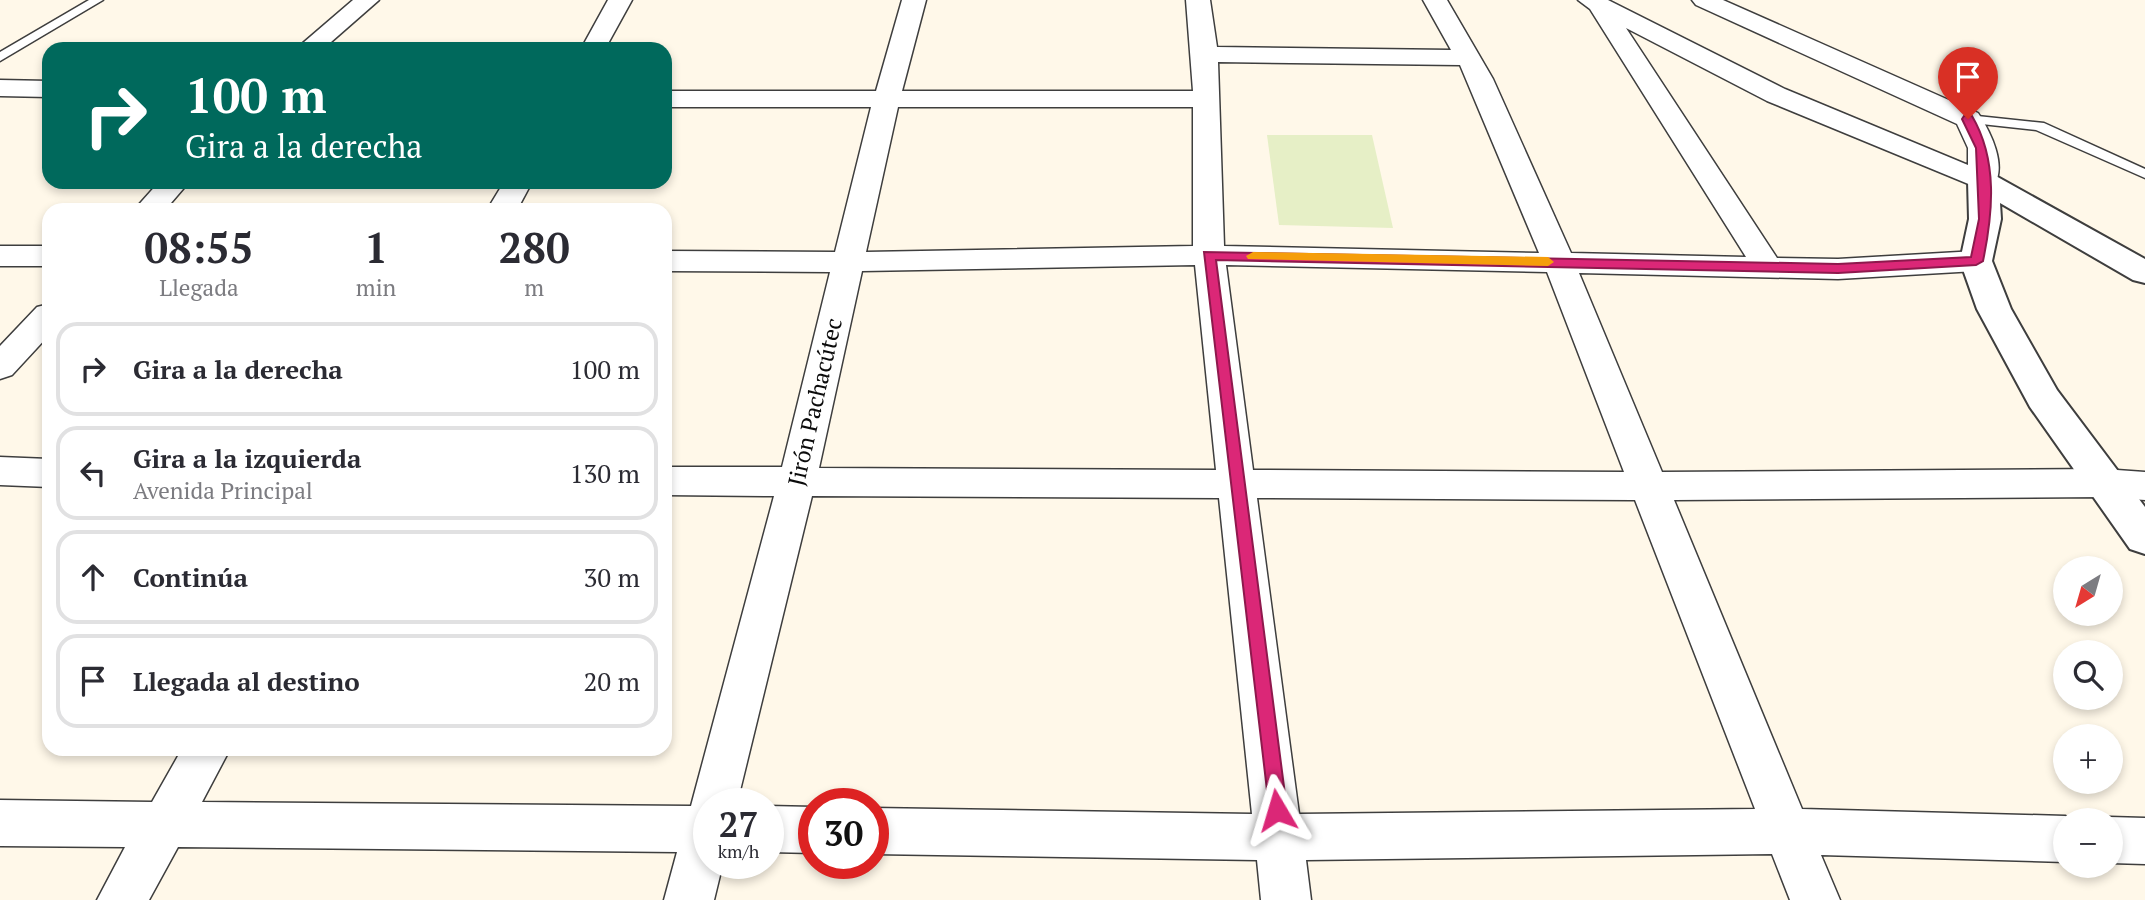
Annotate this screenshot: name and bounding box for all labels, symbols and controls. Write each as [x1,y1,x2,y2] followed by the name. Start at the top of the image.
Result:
[1938,47,1998,119] pin
[1949,58,1987,96] icon: arrive
[185,62,327,127] text: 100 m
[70,70,161,161] icon: right
[185,125,422,167] text: Gira a la derecha
[144,219,254,275] text: 08:55
[364,219,388,275] text: 1
[499,219,570,275] text: 280
[159,272,239,303] text: Llegada
[356,272,396,303] text: min
[524,272,544,303] text: m
[780,315,849,489] street label: Jirón Pachacútec
[74,350,112,388] icon: right
[133,352,343,386] text: Gira a la derecha
[570,352,640,386] text: 100 m
[133,441,361,475] text: Gira a la izquierda
[74,454,112,492] icon: left
[570,456,640,490] text: 130 m
[133,475,313,506] text: Avenida Principal
[2053,556,2123,626] north arrow
[2053,556,2123,878] map controls
[74,558,112,596] icon: ahead
[133,560,248,594] text: Continúa
[584,560,640,594] text: 30 m
[2053,640,2123,710] button: search
[74,662,112,700] icon: arrive
[133,664,360,698] text: Llegada al destino
[584,664,640,698] text: 20 m
[2053,724,2123,794] button: +
[1240,773,1314,847] position arrow
[798,788,889,879] speed limit sign: 30
[719,801,758,847] text: 27
[2053,808,2123,878] button: −
[718,839,759,863] text: km/h

